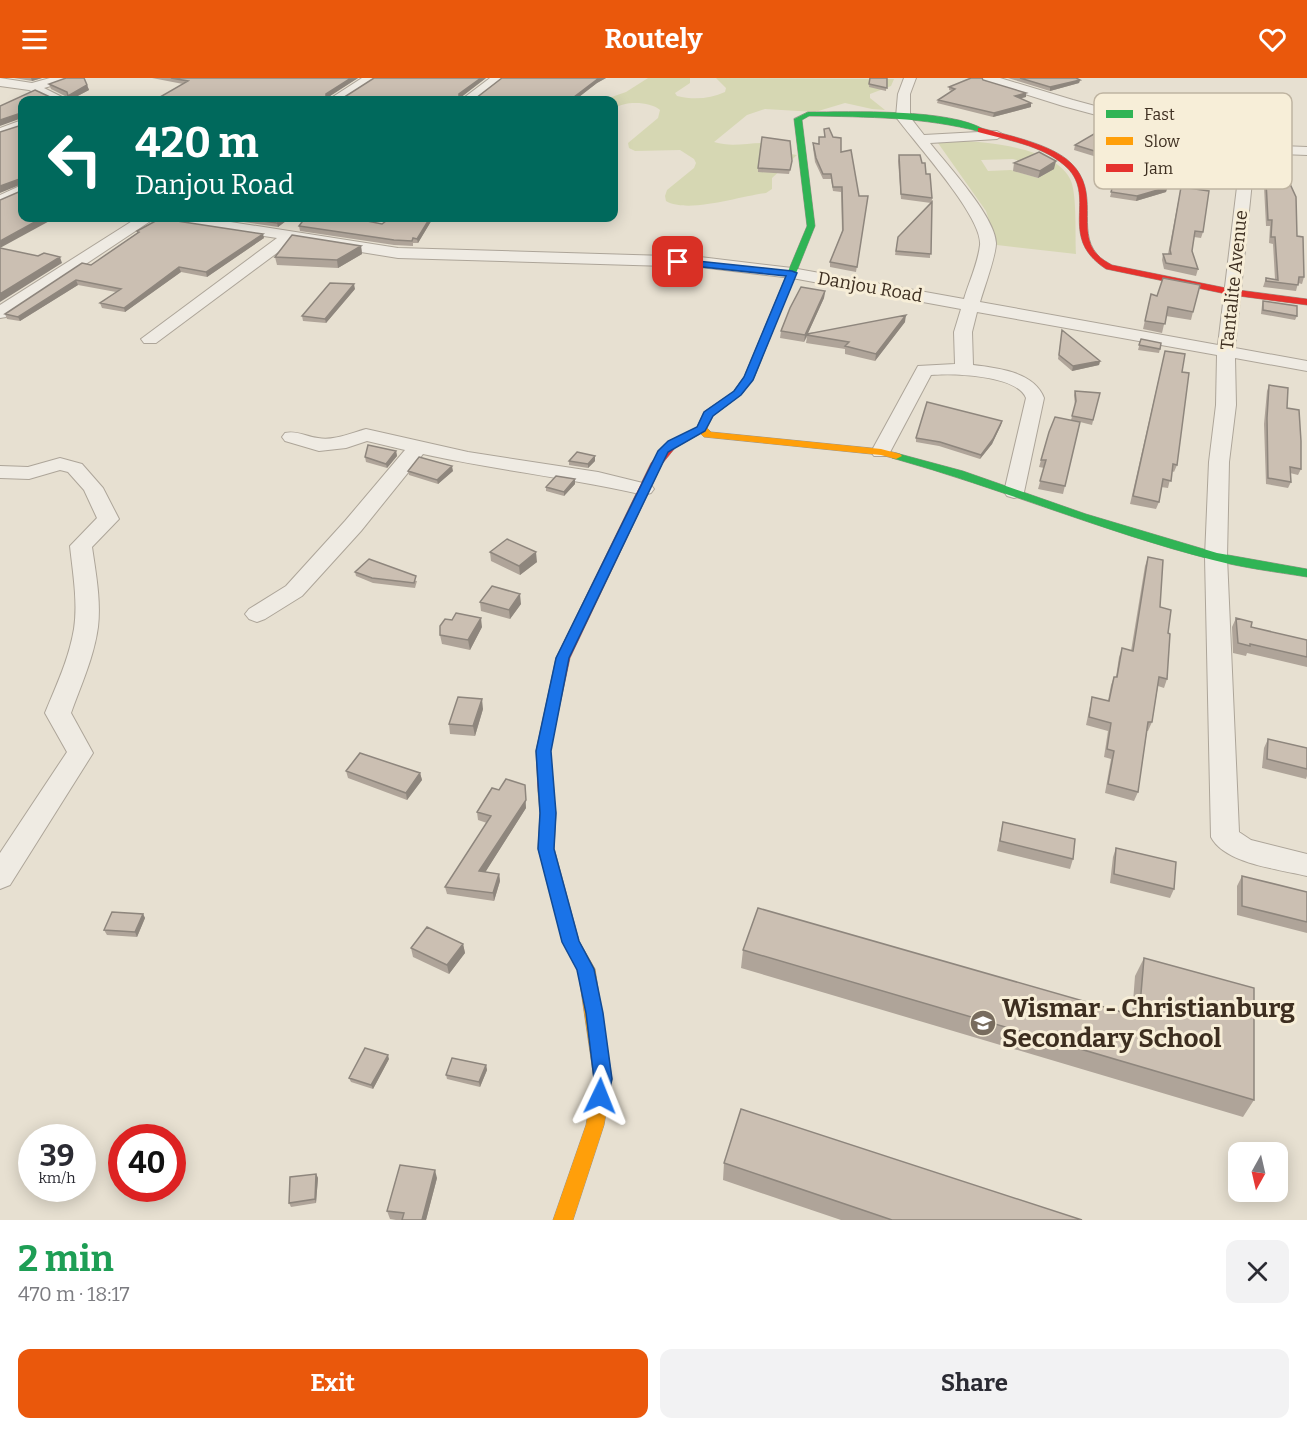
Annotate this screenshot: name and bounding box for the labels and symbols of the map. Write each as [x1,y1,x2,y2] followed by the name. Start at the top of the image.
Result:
[1094,93,1292,189] legend
[1144,105,1175,124] text: Fast
[1144,132,1180,151] text: Slow
[1143,159,1173,178] text: Jam
[1216,209,1252,351] street label: Tantalite Avenue
[652,236,703,287] pin
[816,267,924,307] street label: Danjou Road
[1002,993,1295,1054] place label: Wismar - Christianburg Secondary School
[968,1008,998,1038] school or university icon: Wismar - Christianburg Secondary School
[568,1064,632,1128] position arrow
[108,1124,186,1202] speed limit sign: 40
[1228,1142,1288,1202] north arrow

